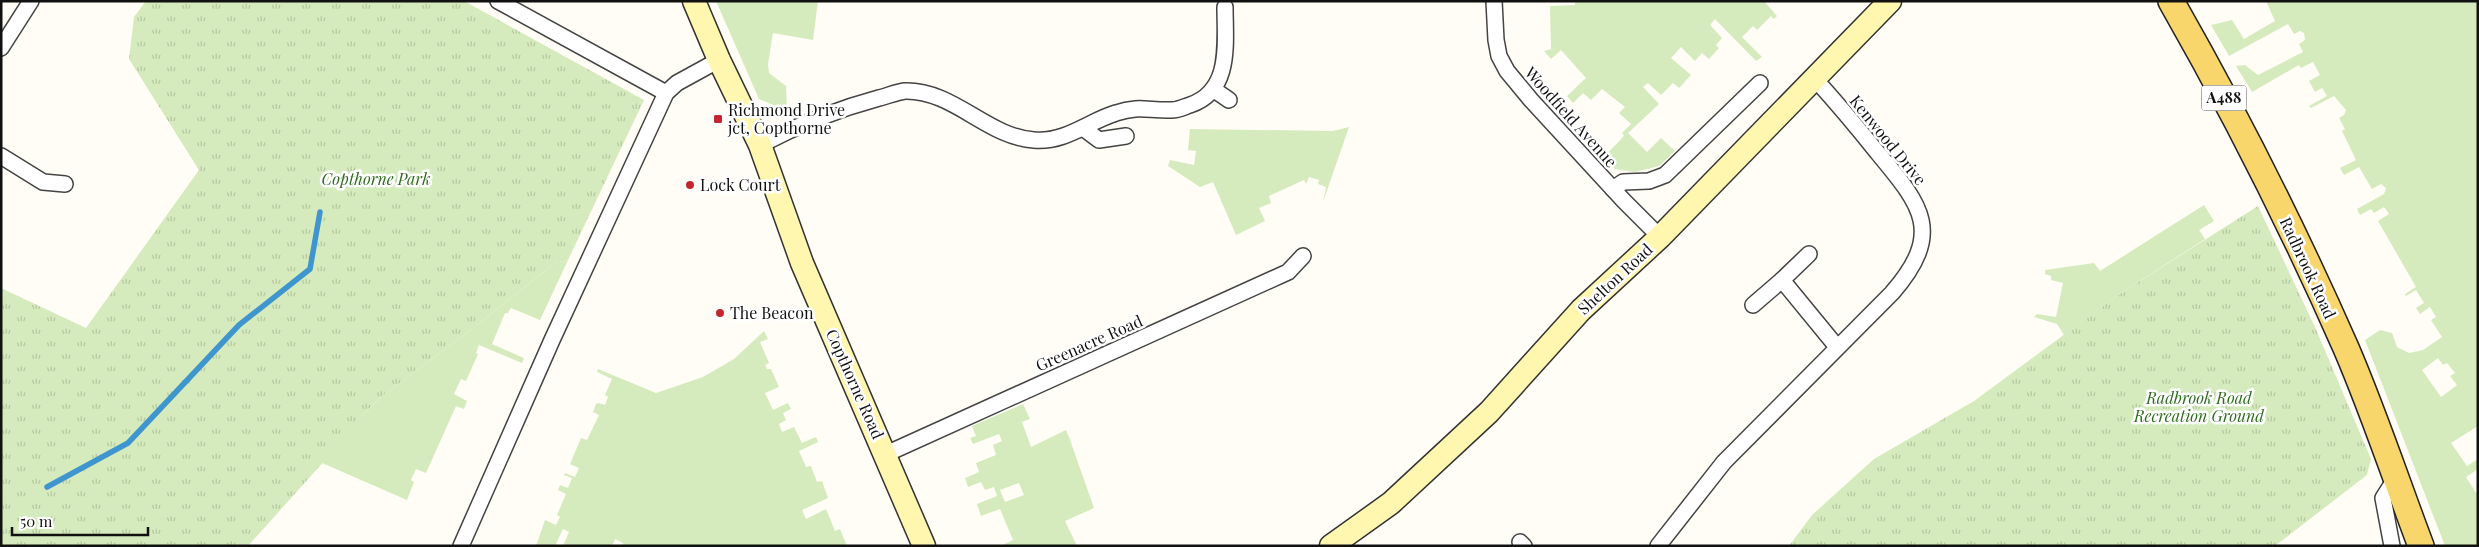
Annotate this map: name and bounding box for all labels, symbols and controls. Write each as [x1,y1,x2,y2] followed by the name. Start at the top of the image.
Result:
[1520,61,1622,171] street label: Woodfield Avenue
[2202,86,2246,110] road number: A488
[1846,90,1931,189] street label: Kenwood Drive
[727,99,845,138] place label: Richmond Drive jct, Copthorne
[712,113,724,125] marker: Richmond Drive jct, Copthorne
[322,168,430,189] park label: Copthorne Park
[700,174,781,195] place label: Lock Court
[684,179,696,191] marker: Lock Court
[2276,214,2341,322] street label: Radbrook Road
[1573,239,1657,319] street label: Shelton Road
[730,302,814,323] place label: The Beacon
[714,307,726,319] marker: The Beacon
[1032,310,1146,375] street label: Greenacre Road
[822,326,889,442] street label: Copthorne Road
[2133,387,2265,426] park label: Radbrook Road Recreation Ground
[12,504,149,536] scale bar
[20,511,53,531] text: 50 m

